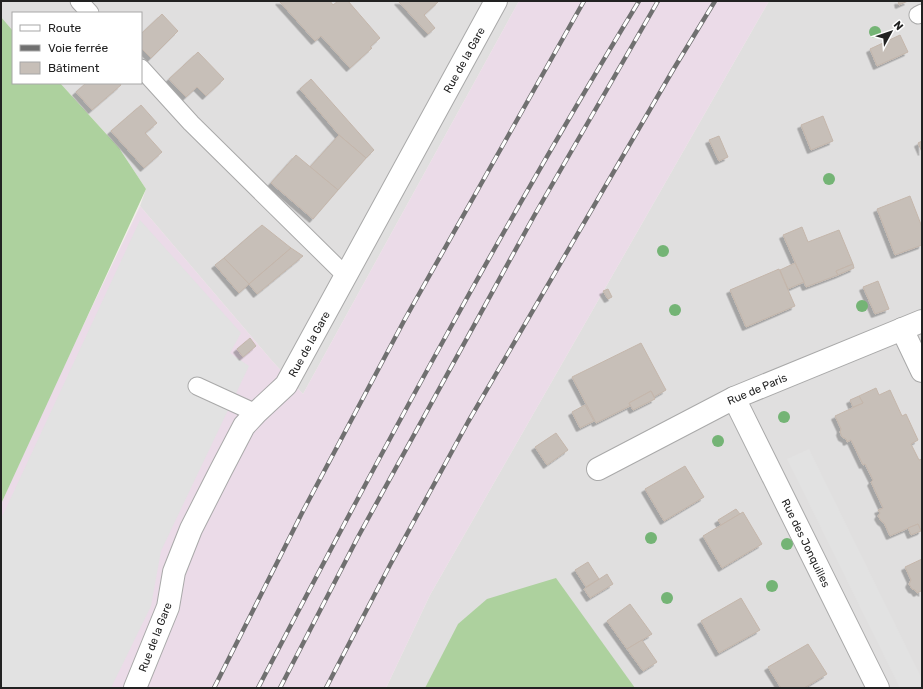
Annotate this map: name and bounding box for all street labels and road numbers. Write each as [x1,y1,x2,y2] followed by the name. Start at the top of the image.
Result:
[441,25,488,95] street label: Rue de la Gare
[286,309,333,379] street label: Rue de la Gare
[725,371,789,408] street label: Rue de Paris
[779,497,833,590] street label: Rue des Jonquilles
[136,601,175,674] street label: Rue de la Gare

